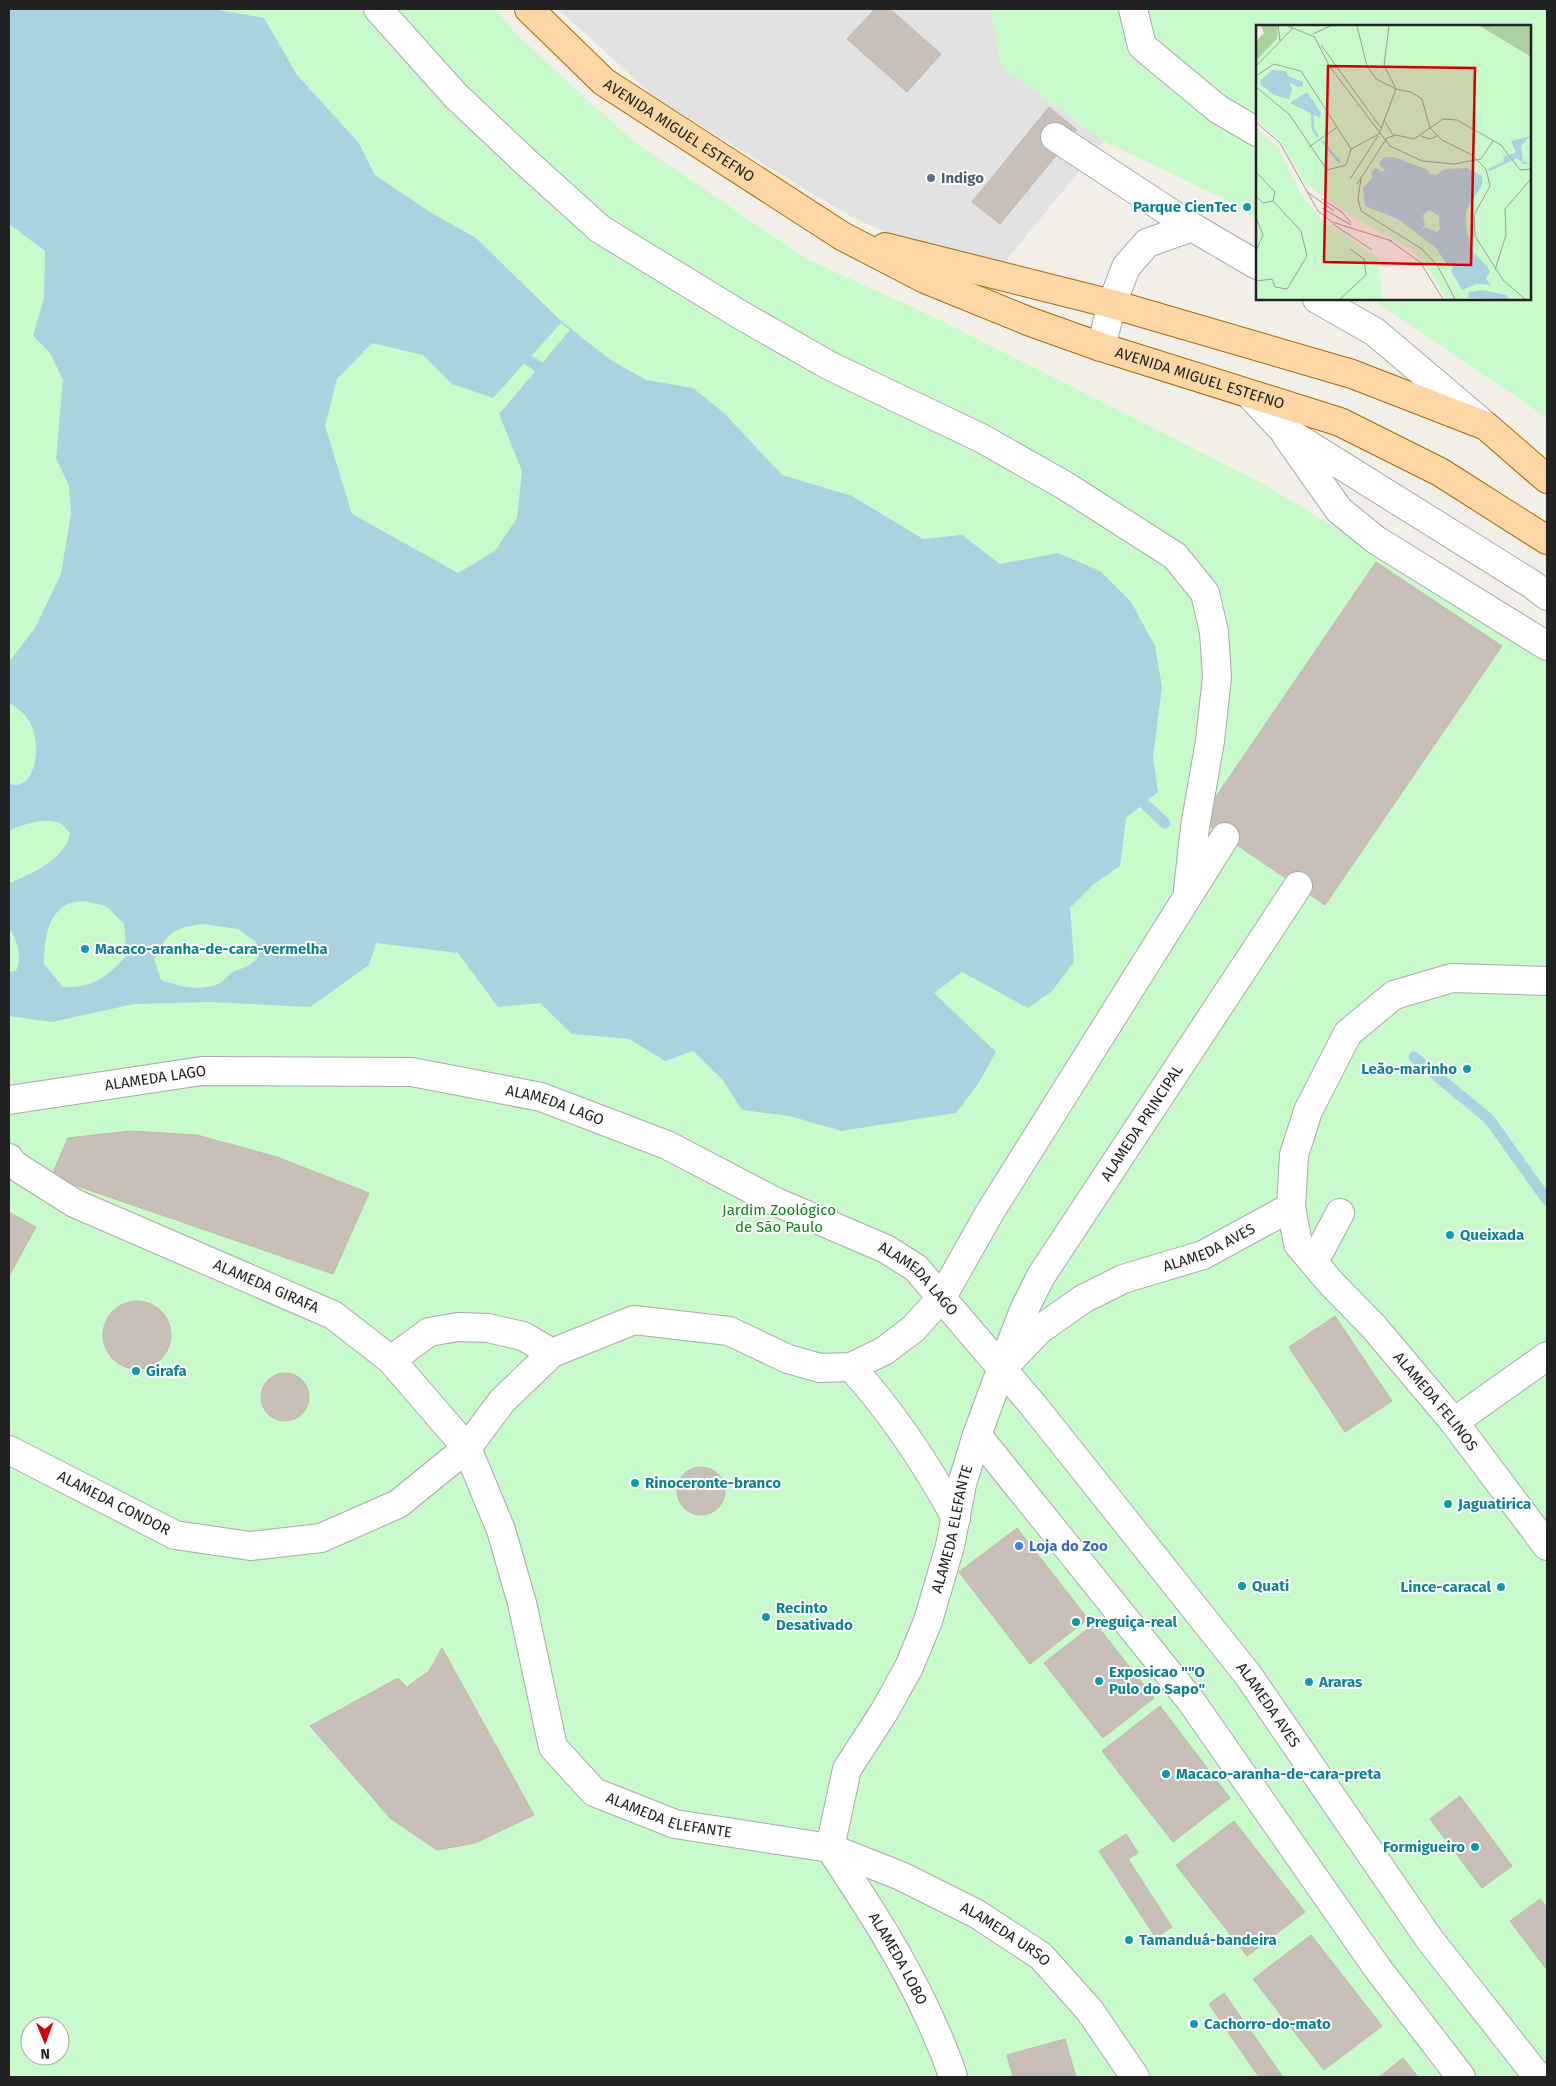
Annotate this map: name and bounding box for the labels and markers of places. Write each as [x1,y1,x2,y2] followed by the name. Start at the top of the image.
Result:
[941,169,984,187] place label: Indigo
[925,172,937,184] marker: Indigo
[1133,198,1238,216] place label: Parque CienTec
[1241,201,1253,213] marker: Parque CienTec
[95,940,328,958] place label: Macaco-aranha-de-cara-vermelha
[79,943,91,955] marker: Macaco-aranha-de-cara-vermelha
[1361,1060,1457,1078] place label: Leão-marinho
[1461,1063,1473,1075] marker: Leão-marinho
[1460,1226,1524,1244] place label: Queixada
[1444,1229,1456,1241] marker: Queixada
[146,1362,187,1380] place label: Girafa
[130,1365,142,1377] marker: Girafa
[645,1474,781,1492] place label: Rinoceronte-branco
[629,1477,641,1489] marker: Rinoceronte-branco
[1457,1495,1531,1513] place label: Jaguatirica
[1442,1498,1454,1510] marker: Jaguatirica
[1029,1537,1108,1555] place label: Loja do Zoo
[1013,1540,1025,1552] marker: Loja do Zoo
[1252,1577,1289,1595] place label: Quati
[1401,1578,1492,1596] place label: Lince-caracal
[1236,1580,1248,1592] marker: Quati
[1495,1581,1507,1593] marker: Lince-caracal
[776,1599,853,1634] place label: Recinto Desativado
[760,1611,772,1623] marker: Recinto Desativado
[1086,1613,1177,1632] place label: Preguiça-real
[1070,1616,1082,1628] marker: Preguiça-real
[1109,1663,1205,1698] place label: Exposicao ""O Pulo do Sapo"
[1318,1673,1362,1691] place label: Araras
[1093,1675,1105,1687] marker: Exposicao ""O Pulo do Sapo"
[1303,1676,1315,1688] marker: Araras
[1176,1765,1381,1783] place label: Macaco-aranha-de-cara-preta
[1160,1768,1172,1780] marker: Macaco-aranha-de-cara-preta
[1383,1838,1465,1856] place label: Formigueiro
[1469,1841,1481,1853] marker: Formigueiro
[1139,1931,1277,1949] place label: Tamanduá-bandeira
[1123,1934,1135,1946] marker: Tamanduá-bandeira
[1204,2015,1331,2033] place label: Cachorro-do-mato
[1188,2018,1200,2030] marker: Cachorro-do-mato

